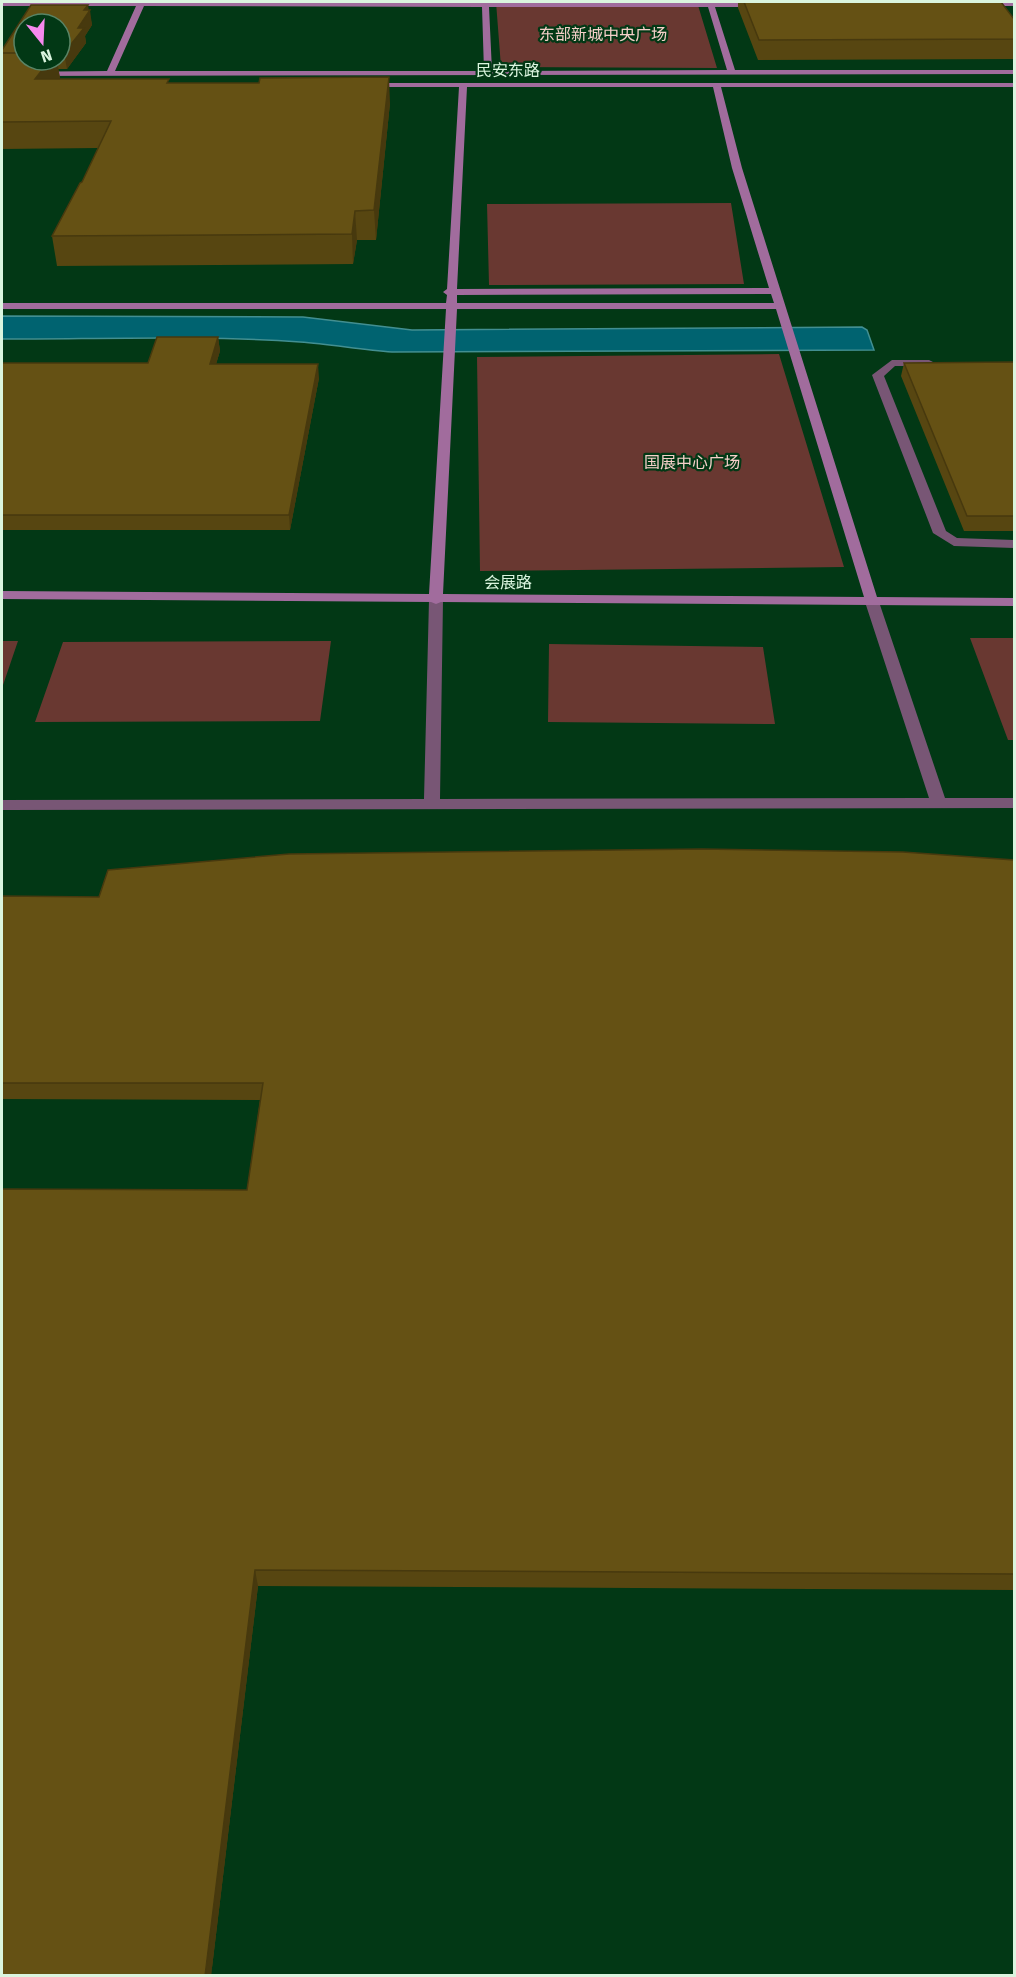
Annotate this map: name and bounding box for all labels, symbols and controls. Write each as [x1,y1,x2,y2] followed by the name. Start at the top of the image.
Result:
[12,12,72,72] north arrow
[539,25,667,44] park label: 东部新城中央广场
[39,45,54,66] text: N
[476,61,540,80] street label: 民安东路
[644,453,740,472] park label: 国展中心广场
[484,573,532,592] street label: 会展路

